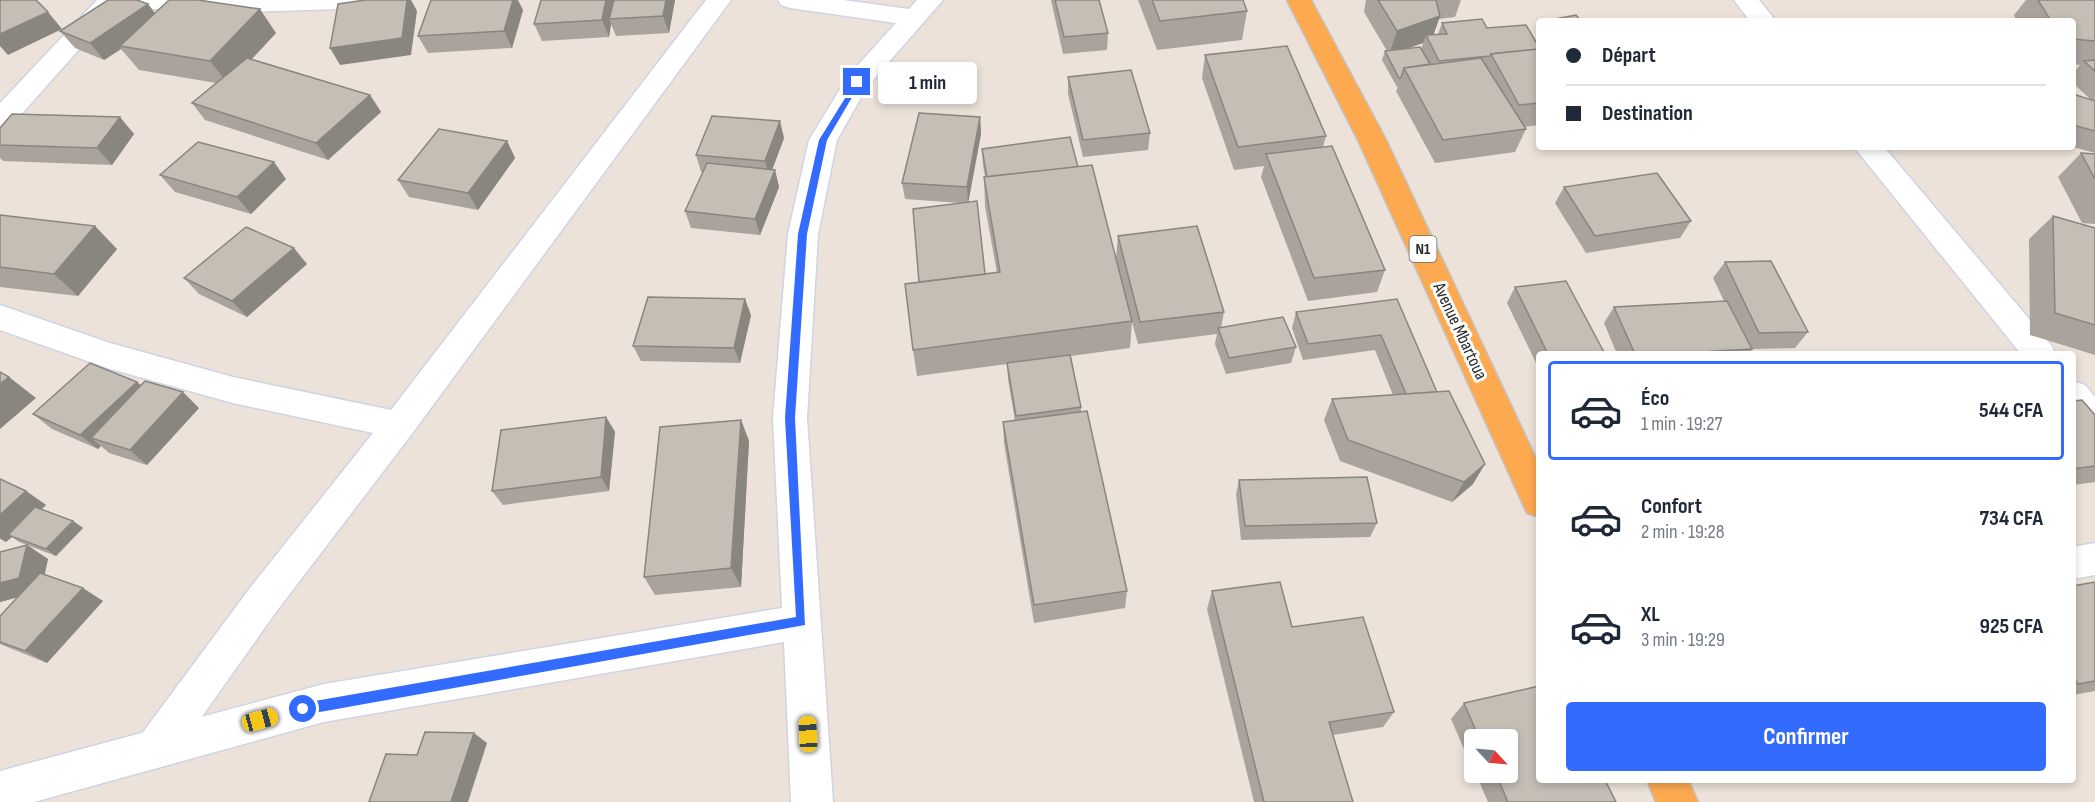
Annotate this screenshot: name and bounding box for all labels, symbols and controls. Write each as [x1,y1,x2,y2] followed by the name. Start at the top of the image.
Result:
[1602,42,1656,69] text: Départ
[878,61,977,103] callout: 1 min
[843,68,870,95] route end
[909,71,946,95] text: 1 min
[1602,100,1693,127] text: Destination
[1410,236,1436,262] road number: N1
[1428,278,1492,383] street label: Avenue Mbartoua
[1569,384,1623,438] icon: car
[1641,385,1669,412] text: Éco
[1979,397,2043,424] text: 544 CFA
[1641,412,1723,436] text: 1 min · 19:27
[1569,492,1623,546] icon: car
[1641,493,1702,520] text: Confort
[1980,505,2043,532] text: 734 CFA
[1641,520,1725,544] text: 2 min · 19:28
[1569,600,1623,654] icon: car
[1641,601,1660,628] text: XL
[1979,613,2043,640] text: 925 CFA
[1641,628,1725,652] text: 3 min · 19:29
[289,695,316,722] route start
[1566,702,2046,771] button: Confirmer
[240,707,280,733] car
[798,716,818,752] car
[1464,729,1518,783] north arrow
[1464,729,1518,783] map controls

